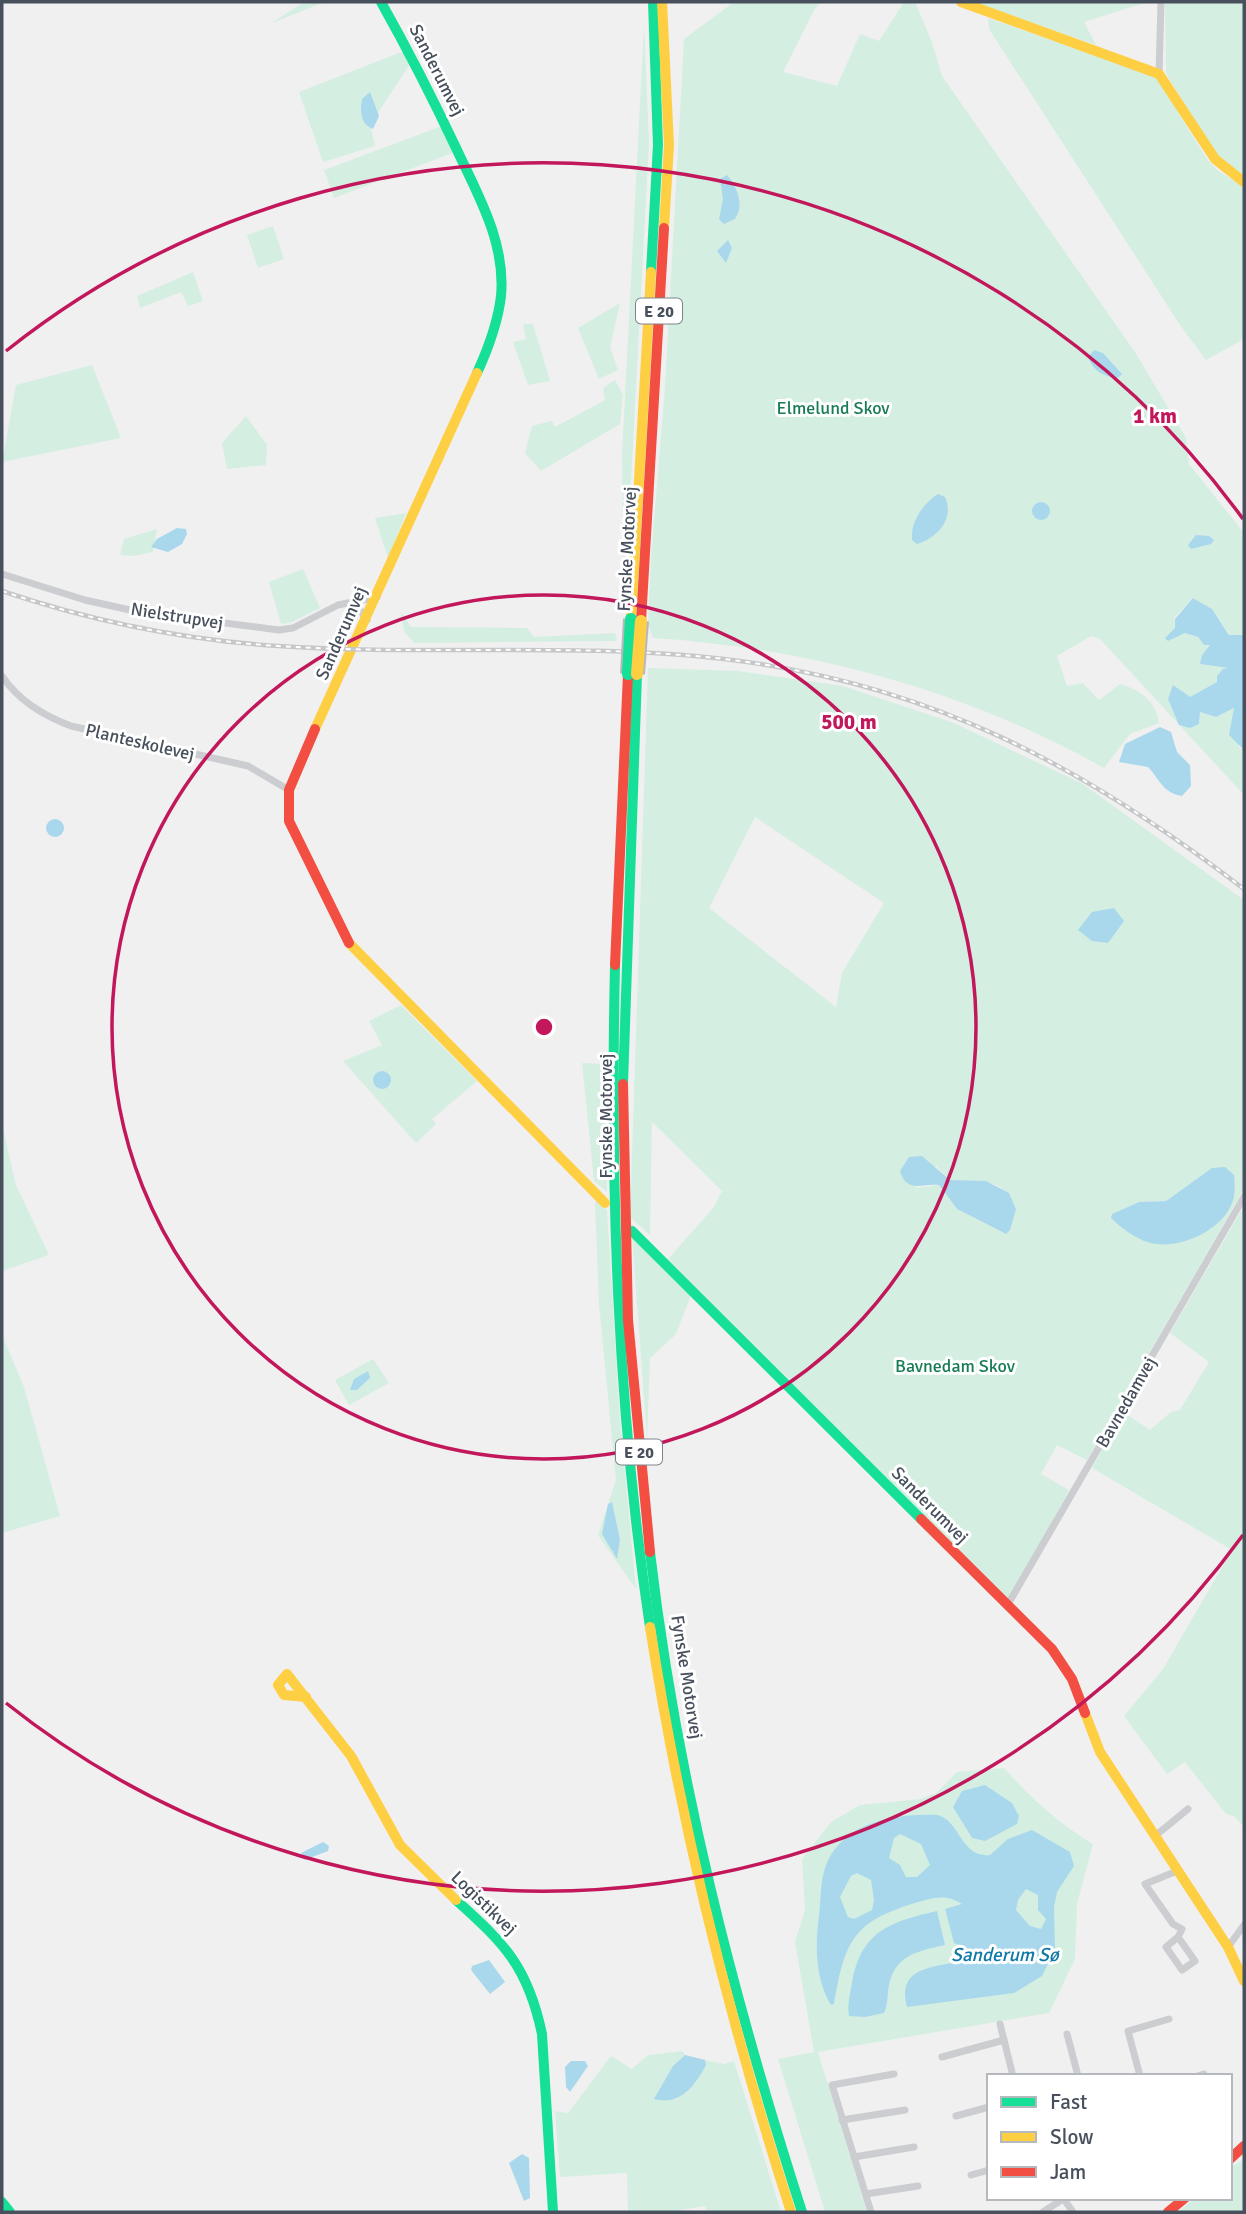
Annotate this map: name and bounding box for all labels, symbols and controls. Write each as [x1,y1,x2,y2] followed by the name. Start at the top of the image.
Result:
[404,20,470,120] street label: Sanderumvej
[636,298,682,324] road number: E 20
[776,397,890,419] park label: Elmelund Skov
[1133,403,1177,429] text: 1 km
[613,486,641,612] street label: Fynske Motorvej
[311,583,371,683] street label: Sanderumvej
[129,598,225,634] street label: Nielstrupvej
[821,709,877,735] text: 500 m
[83,719,197,765] street label: Planteskolevej
[532,1015,556,1039] centre of rings
[595,1053,617,1179] street label: Fynske Motorvej
[1091,1353,1161,1451] street label: Bavnedamvej
[895,1355,1016,1377] park label: Bavnedam Skov
[616,1440,662,1464] road number: E 20
[887,1462,973,1548] street label: Sanderumvej
[666,1613,708,1741] street label: Fynske Motorvej
[447,1866,521,1940] street label: Logistikvej
[951,1943,1060,1967] water label: Sanderum Sø
[987,2074,1232,2200] legend
[1050,2089,1087,2115] text: Fast
[1050,2124,1094,2150] text: Slow
[1050,2159,1086,2185] text: Jam

